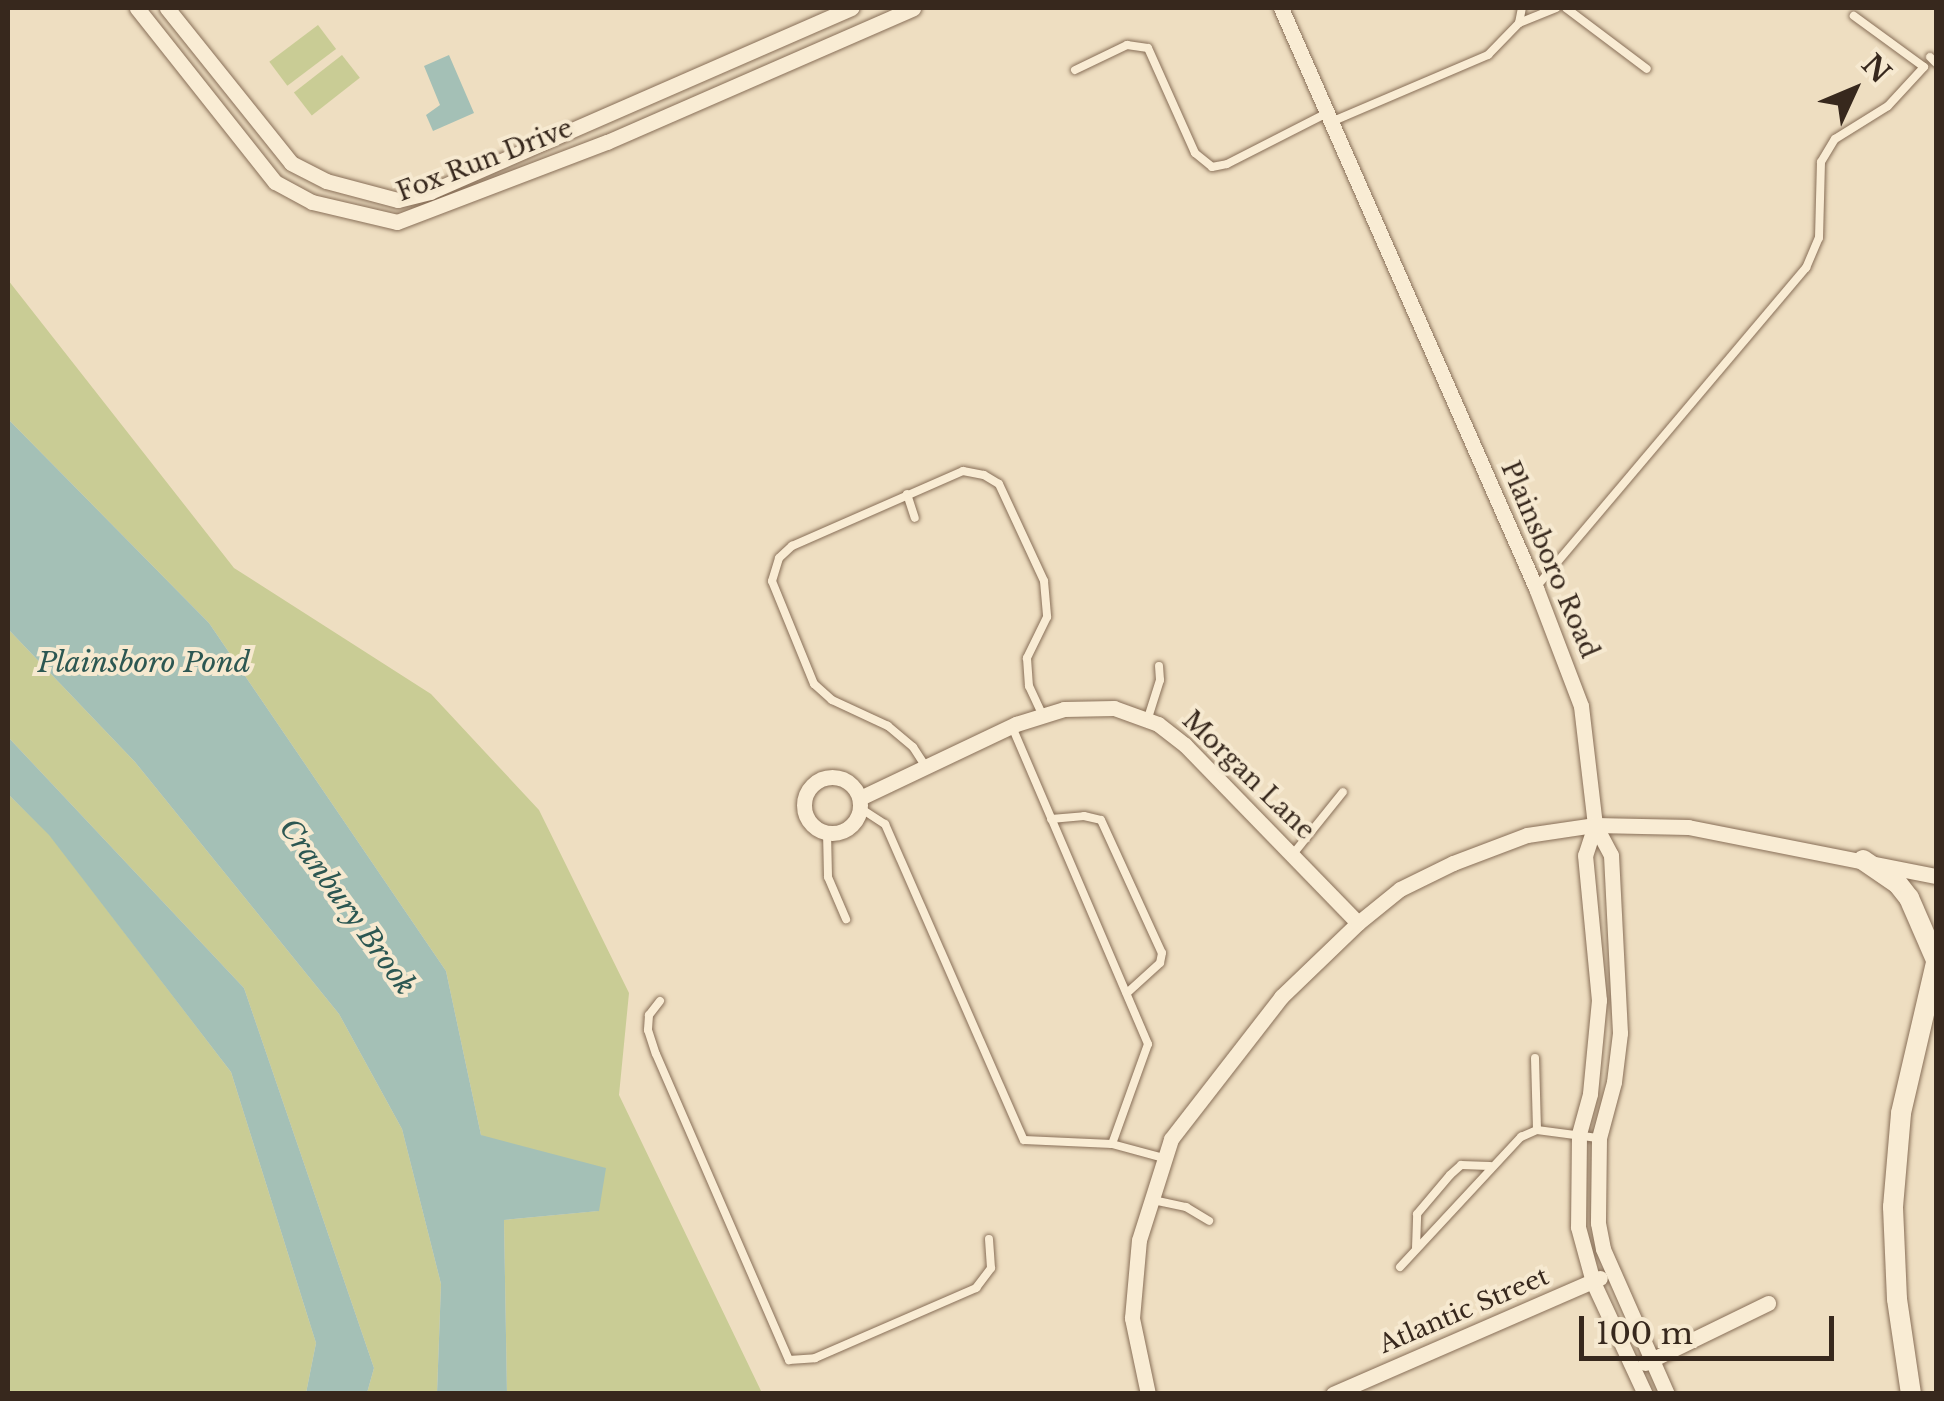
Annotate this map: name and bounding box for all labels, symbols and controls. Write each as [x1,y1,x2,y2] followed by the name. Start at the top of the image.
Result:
[1804,40,1904,140] north arrow
[1854,47,1898,90] text: N
[393,114,577,208] street label: Fox Run Drive
[1494,457,1604,663] street label: Plainsboro Road
[38,646,250,680] water label: Plainsboro Pond
[1176,706,1320,846] street label: Morgan Lane
[272,813,422,1001] water label: Cranbury Brook
[1375,1262,1553,1360] street label: Atlantic Street
[1584,1296,1839,1358] scale bar
[1596,1315,1693,1352] text: 100 m

